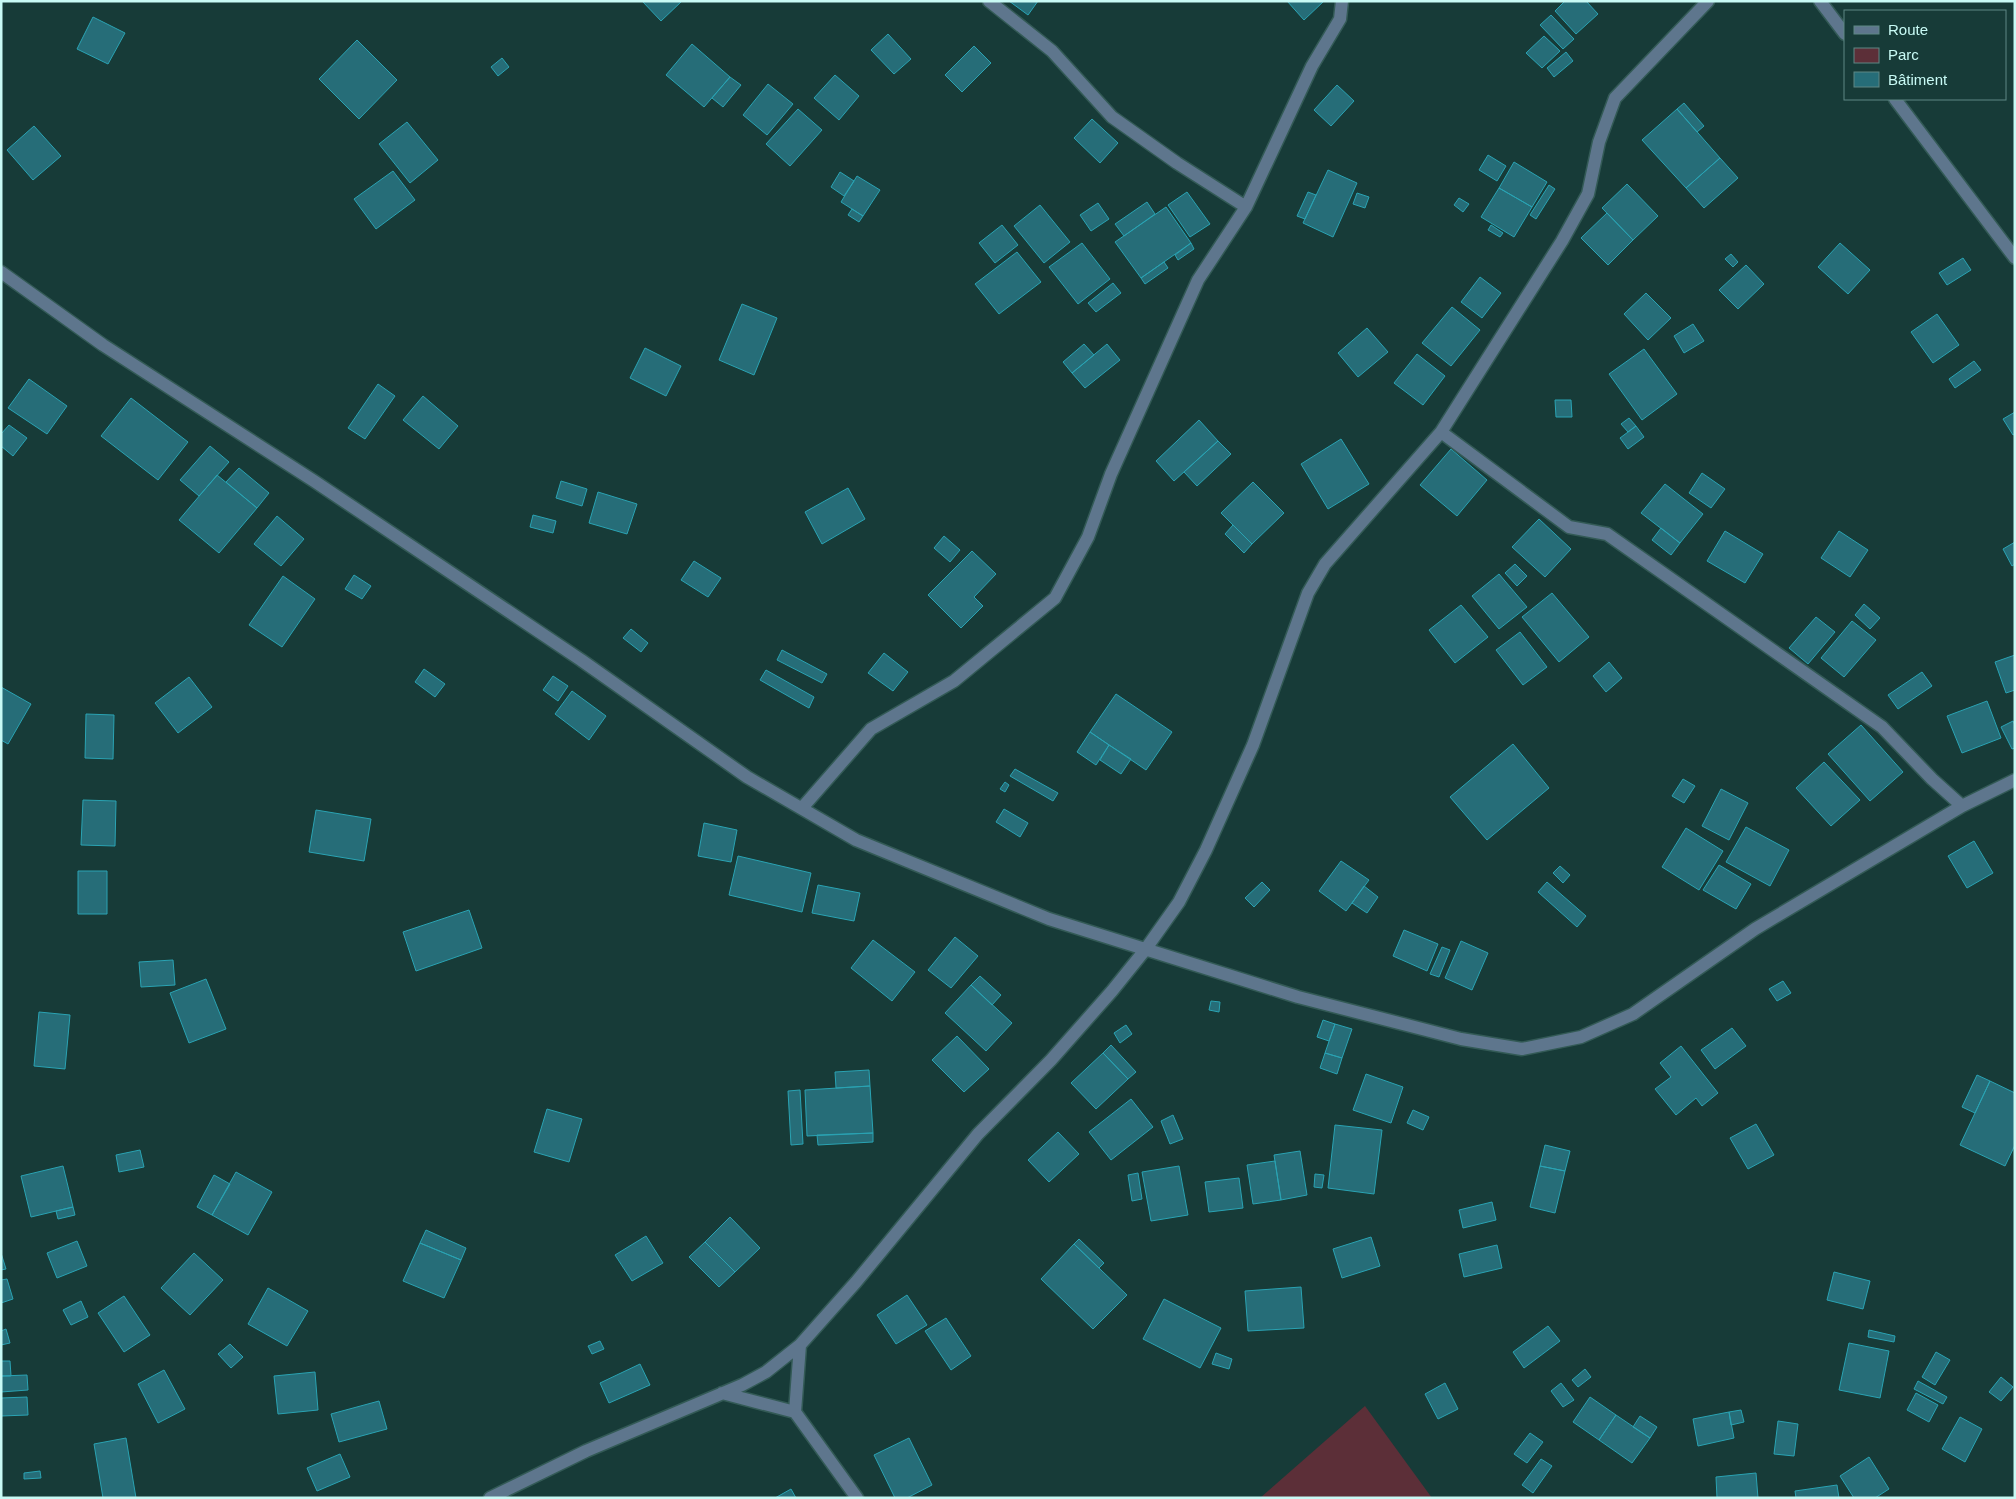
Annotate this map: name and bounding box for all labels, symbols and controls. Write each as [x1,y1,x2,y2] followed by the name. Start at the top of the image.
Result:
[1844,10,2006,100] legend
[1888,21,1928,38] text: Route
[1888,46,1919,63] text: Parc
[1888,71,1948,88] text: Bâtiment

